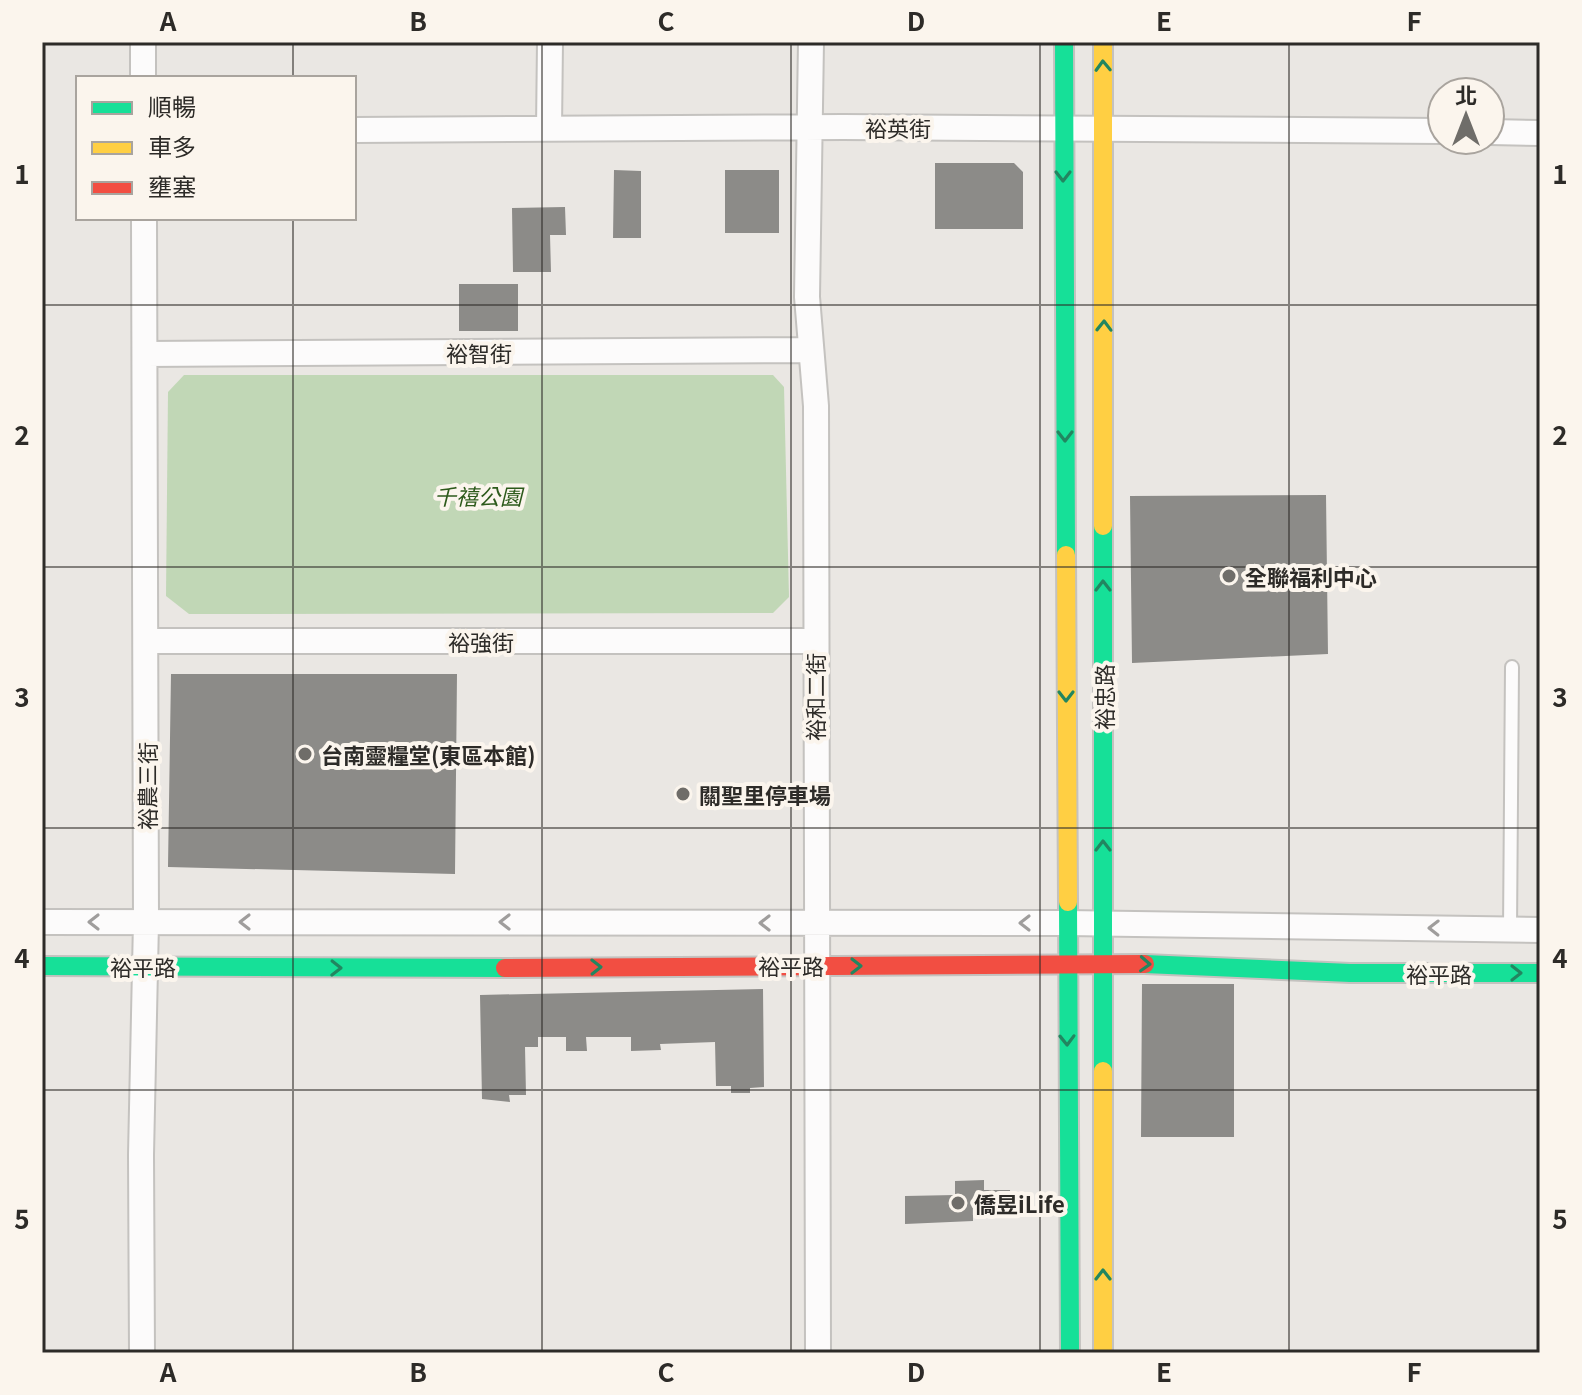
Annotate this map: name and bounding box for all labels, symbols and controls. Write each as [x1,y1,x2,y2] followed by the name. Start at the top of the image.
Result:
[159,1,177,38] text: A
[409,1,427,38] text: B
[657,1,675,38] text: C
[907,1,925,38] text: D
[1156,1,1172,38] text: E
[1406,1,1422,38] text: F
[1095,59,1112,72] one-way arrow
[76,76,356,220] legend
[1426,76,1506,156] north arrow
[1455,78,1477,110] text: 北
[148,88,196,123] text: 順暢
[865,111,931,143] street label: 裕英街
[148,128,196,163] text: 車多
[14,154,30,191] text: 1
[1552,154,1568,191] text: 1
[148,168,196,203] text: 壅塞
[1054,170,1072,183] one-way arrow
[1095,319,1113,332] one-way arrow
[446,336,512,368] street label: 裕智街
[14,415,30,452] text: 2
[1552,415,1568,452] text: 2
[1056,430,1073,443] one-way arrow
[434,479,525,511] park label: 千禧公園
[1245,560,1377,592] place label: 全聯福利中心
[1220,567,1238,585] marker: 全聯福利中心
[1094,579,1112,592] one-way arrow
[448,625,514,657] street label: 裕強街
[798,653,830,741] street label: 裕和二街
[1087,664,1119,730] street label: 裕忠路
[14,677,30,714] text: 3
[1552,677,1568,714] text: 3
[1057,690,1075,703] one-way arrow
[321,738,536,770] place label: 台南靈糧堂(東區本館)
[130,742,162,830] street label: 裕農三街
[296,745,314,763] marker: 台南靈糧堂(東區本館)
[699,778,831,810] place label: 關聖里停車場
[674,785,692,803] marker: 關聖里停車場
[1094,839,1112,852] one-way arrow
[87,913,100,931] one-way arrow
[238,913,251,931] one-way arrow
[498,913,511,931] one-way arrow
[758,914,771,932] one-way arrow
[1018,914,1031,932] one-way arrow
[1427,919,1440,937] one-way arrow
[14,938,30,975] text: 4
[1552,938,1568,975] text: 4
[758,949,824,981] street label: 裕平路
[110,950,176,982] street label: 裕平路
[1139,955,1152,972] one-way arrow
[850,957,863,975] one-way arrow
[1406,957,1472,989] street label: 裕平路
[590,958,603,976] one-way arrow
[330,959,343,977] one-way arrow
[1510,964,1523,982] one-way arrow
[1058,1034,1076,1047] one-way arrow
[974,1187,1065,1219] place label: 僑昱iLife
[949,1194,967,1212] marker: 僑昱iLife
[14,1199,30,1236] text: 5
[1552,1199,1568,1236] text: 5
[1094,1268,1112,1281] one-way arrow
[159,1352,177,1389] text: A
[409,1352,427,1389] text: B
[657,1352,675,1389] text: C
[907,1352,925,1389] text: D
[1156,1352,1172,1389] text: E
[1406,1352,1422,1389] text: F

